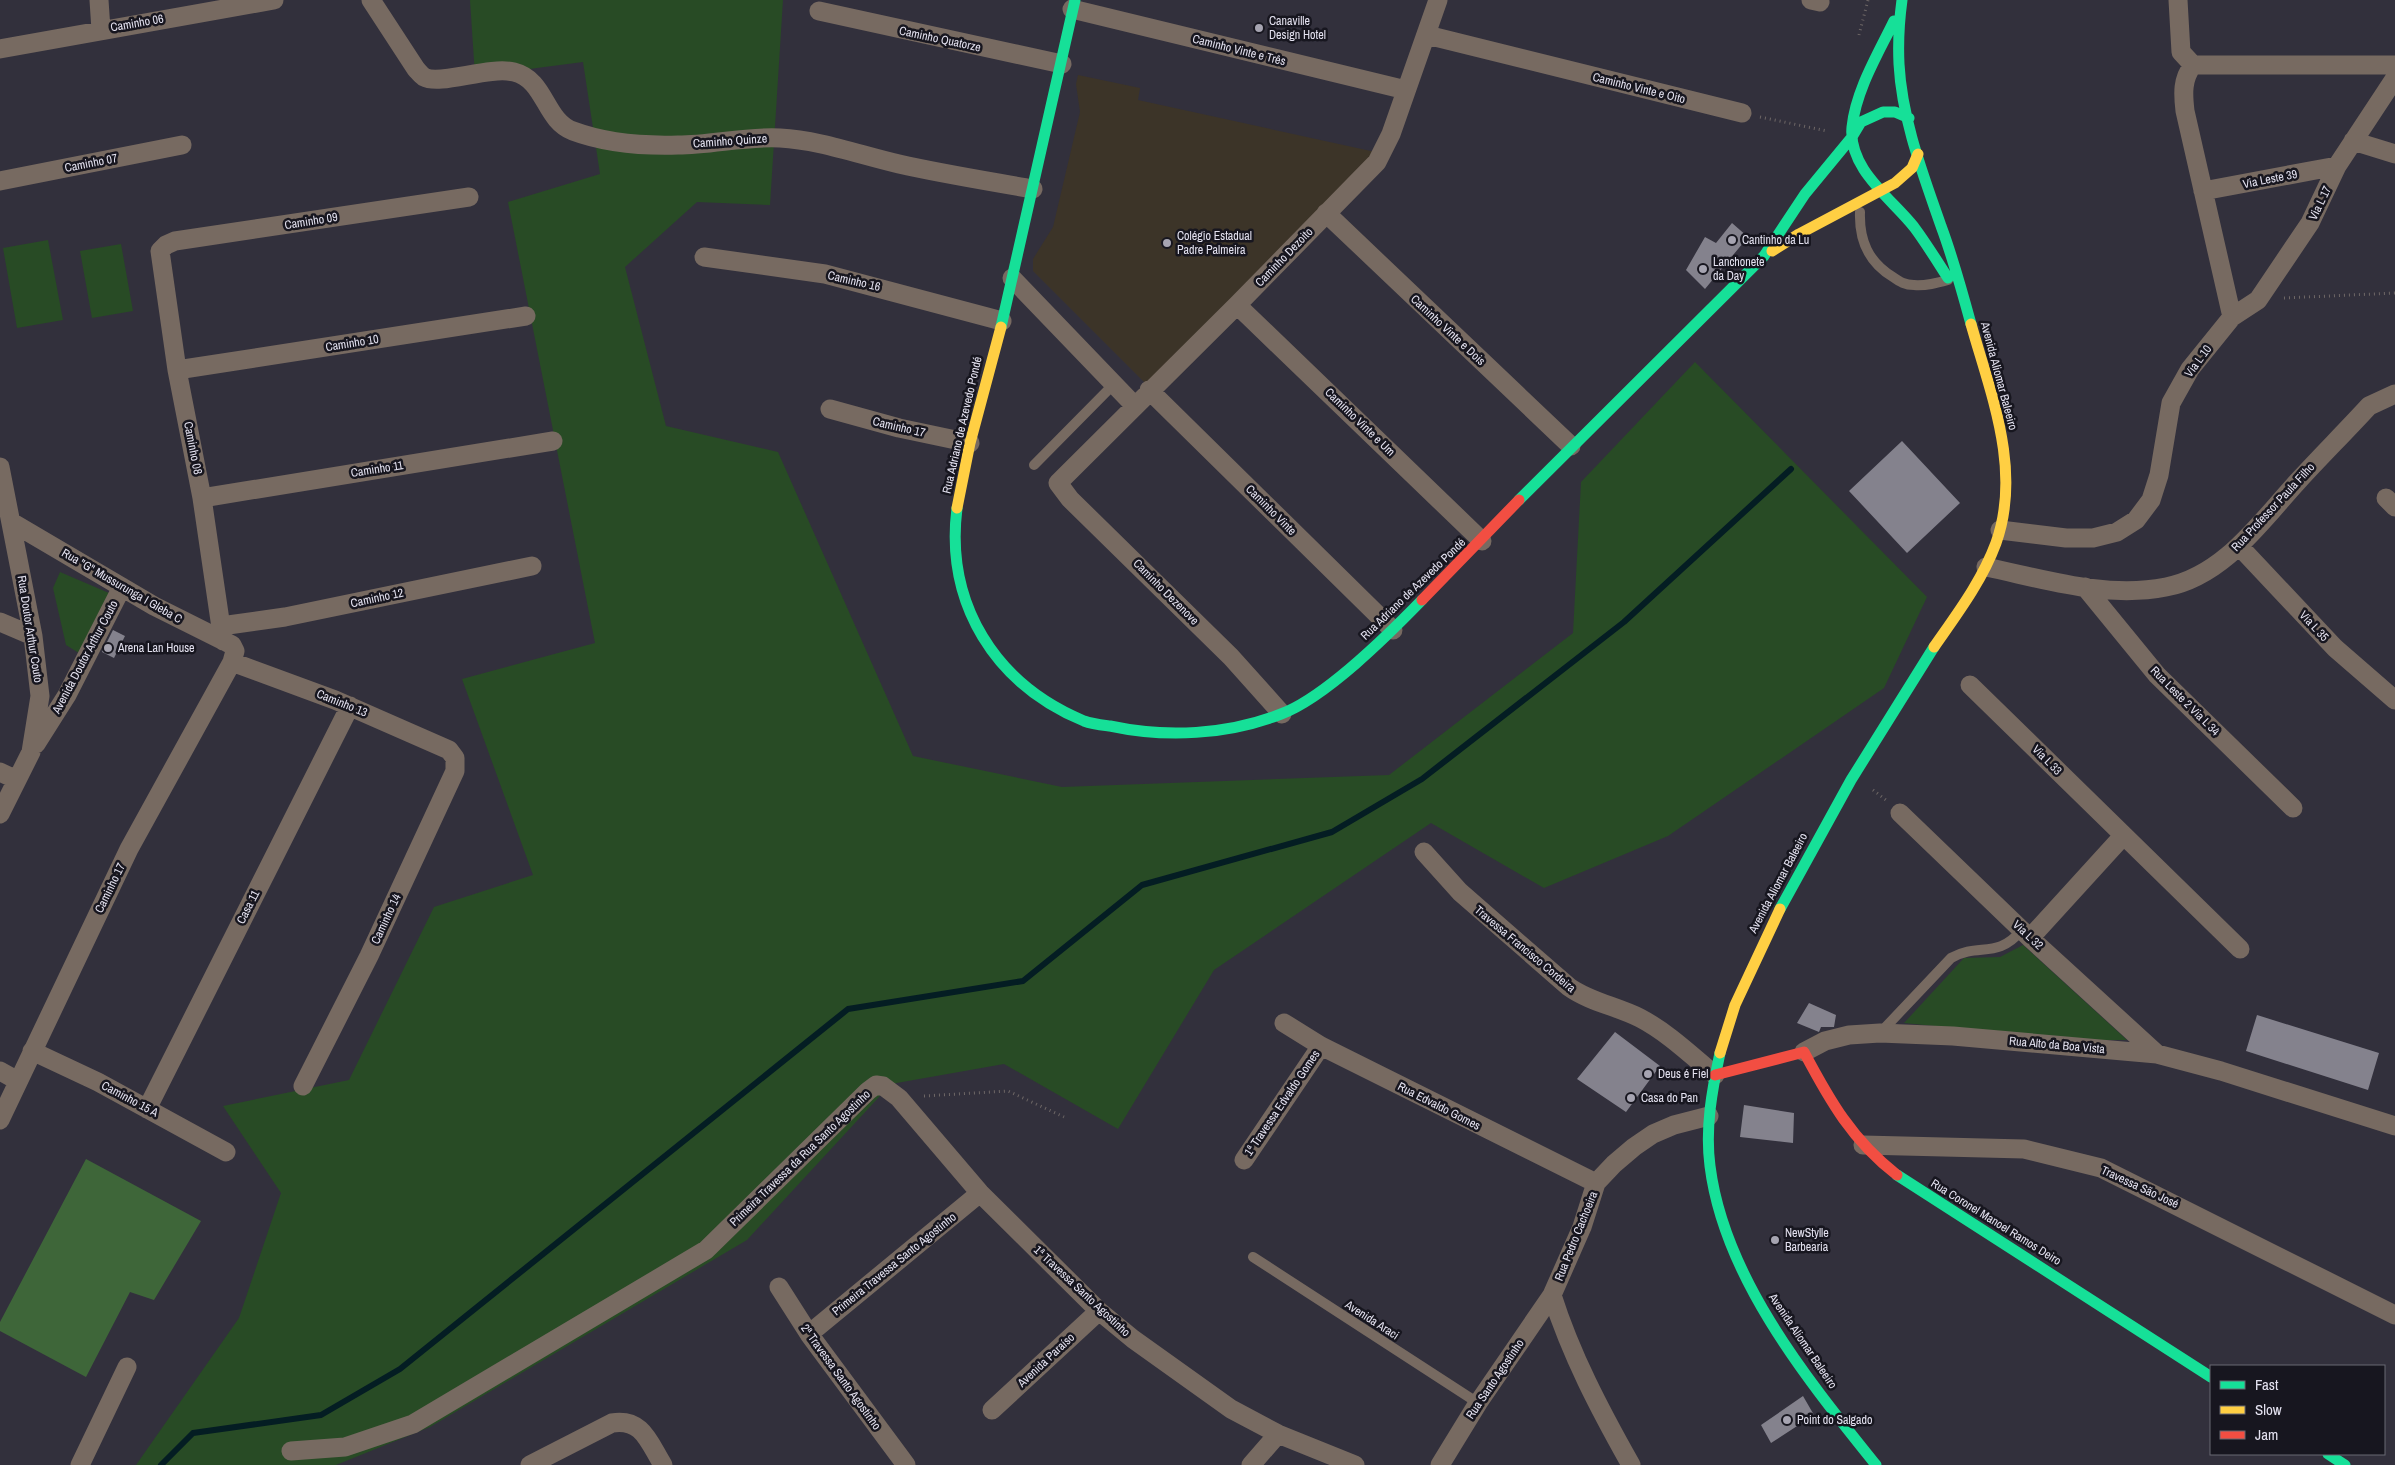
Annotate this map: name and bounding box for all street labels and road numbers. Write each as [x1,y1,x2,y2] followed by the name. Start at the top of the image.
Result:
[109,10,165,36] street label: Caminho 06
[898,23,982,55] street label: Caminho Quatorze
[1191,31,1287,69] street label: Caminho Vinte e Três
[1591,69,1687,107] street label: Caminho Vinte e Oito
[692,130,768,152] street label: Caminho Quinze
[63,150,119,176] street label: Caminho 07
[2241,166,2299,192] street label: Via Leste 39
[2305,183,2335,223] street label: Via L 17
[283,209,339,233] street label: Caminho 09
[1252,224,1316,290] street label: Caminho Dezoito
[826,267,882,295] street label: Caminho 16
[1407,291,1489,369] street label: Caminho Vinte e Dois
[1977,319,2021,432] street label: Avenida Aliomar Baleeiro
[324,331,380,355] street label: Caminho 10
[2181,342,2215,380] street label: Via L 10
[938,355,986,495] street label: Rua Adriano de Azevedo Pondé
[1321,384,1399,460] street label: Caminho Vinte e Um
[871,413,927,441] street label: Caminho 17
[180,420,206,476] street label: Caminho 08
[350,457,405,481] street label: Caminho 11
[2228,459,2318,555] street label: Rua Professor Paula Filho
[1242,481,1300,539] street label: Caminho Vinte
[1357,535,1469,643] street label: Rua Adriano de Azevedo Pondé
[59,545,185,627] street label: Rua "G" Mussurunga I Gleba C
[1130,556,1202,628] street label: Caminho Dezenove
[14,574,46,684] street label: Rua Doutor Arthur Couto
[349,585,405,611] street label: Caminho 12
[48,598,122,717] street label: Avenida Doutor Arthur Couto
[2296,607,2333,645] street label: Via L 35
[2147,663,2224,740] street label: Rua Leste 2 Via L 34
[314,686,370,720] street label: Caminho 13
[2029,742,2065,778] street label: Via L 33
[1744,830,1811,937] street label: Avenida Aliomar Baleeiro
[91,860,129,916] street label: Caminho 17
[233,887,264,927] street label: Casa 11
[367,891,405,947] street label: Caminho 14
[1471,902,1579,996] street label: Travessa Francisco Cordeira
[2009,917,2047,953] street label: Via L 32
[2008,1033,2106,1057] street label: Rua Alto da Boa Vista
[1241,1047,1323,1159] street label: 1ª Travessa Edvaldo Gomes
[99,1077,162,1121] street label: Caminho 15 A
[1395,1078,1483,1134] street label: Rua Edvaldo Gomes
[726,1086,874,1230] street label: Primeira Travessa da Rua Santo Agostinho
[2099,1162,2181,1212] street label: Travessa São José
[1928,1175,2064,1269] street label: Rua Coronel Manoel Ramos Deiro
[1551,1188,1601,1283] street label: Rua Pedro Cachoeira
[829,1209,959,1319] street label: Primeira Travessa Santo Agostinho
[1030,1242,1134,1340] street label: 1ª Travessa Santo Agostinho
[1765,1290,1841,1392] street label: Avenida Aliomar Baleeiro
[1341,1296,1402,1343] street label: Avenida Araci
[797,1321,885,1433] street label: 2ª Travessa Santo Agostinho
[1013,1329,1078,1391] street label: Avenida Paraíso
[1462,1336,1528,1422] street label: Rua Santo Agostinho

